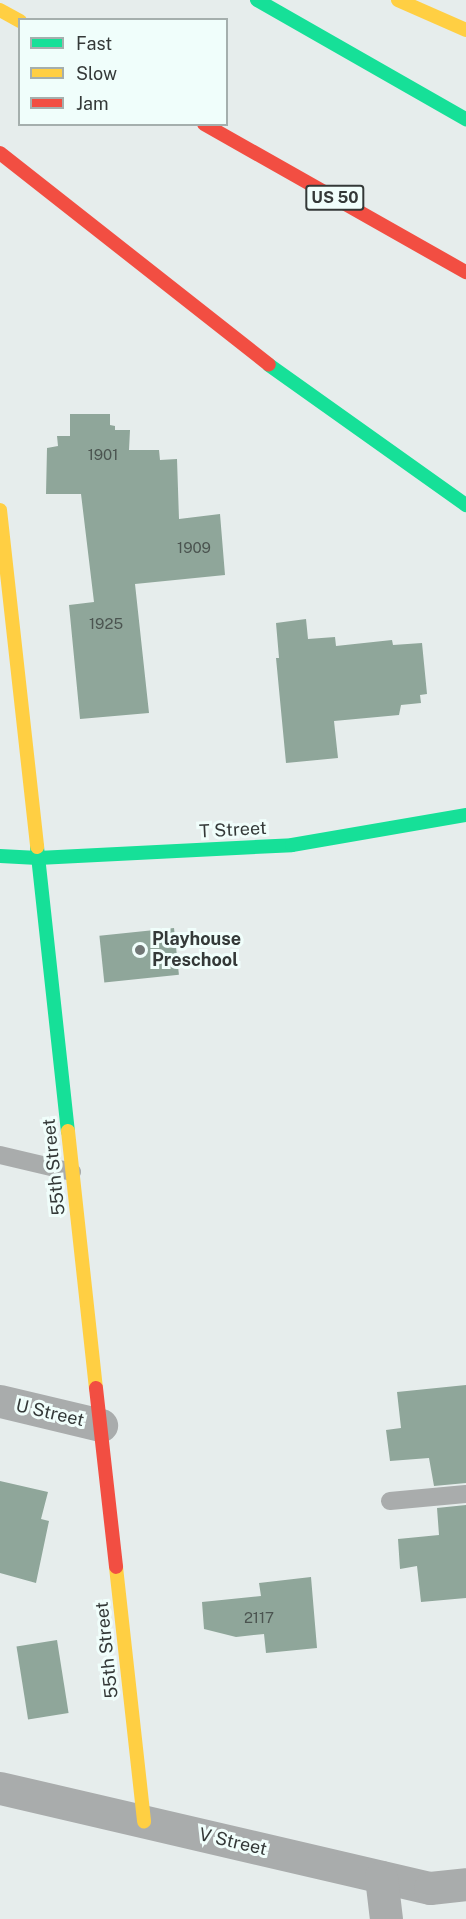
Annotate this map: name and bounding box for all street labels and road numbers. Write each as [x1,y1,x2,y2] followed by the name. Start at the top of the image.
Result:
[305,185,365,211] road number: US 50
[199,817,267,843] street label: T Street
[38,1117,70,1217] street label: 55th Street
[14,1395,86,1431] street label: U Street
[91,1600,123,1700] street label: 55th Street
[197,1824,269,1860] street label: V Street

